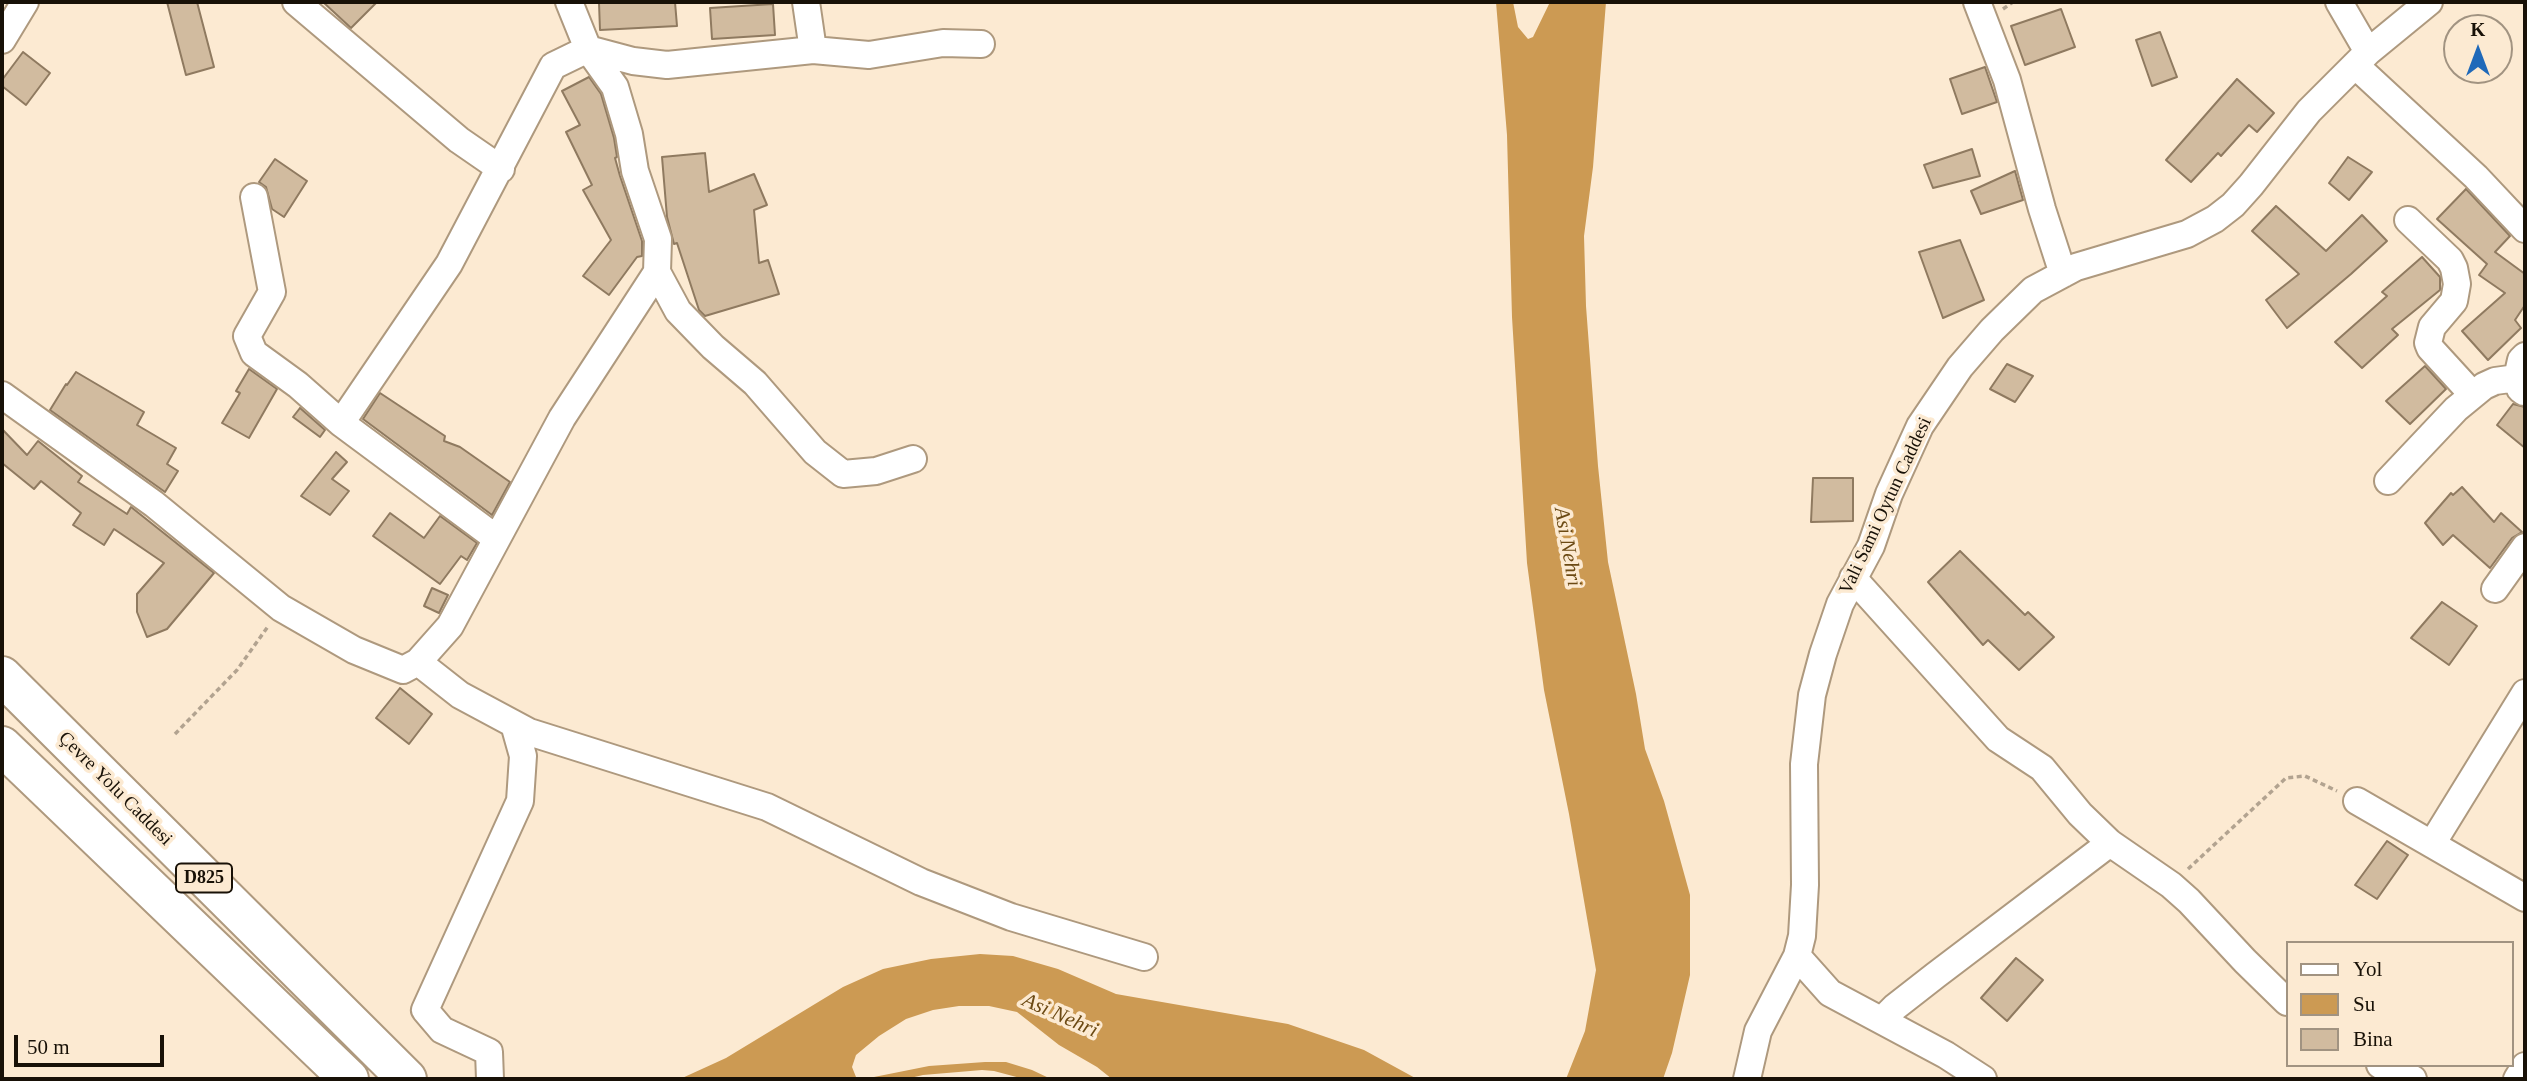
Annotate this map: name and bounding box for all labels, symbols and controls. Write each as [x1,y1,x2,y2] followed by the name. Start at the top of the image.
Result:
[2443,14,2513,84] north arrow
[2471,19,2485,40] text: K
[1835,414,1937,598] street label: Vali Sami Oytun Caddesi
[1548,505,1586,589] water label: Asi Nehri
[53,727,177,851] street label: Çevre Yolu Caddesi
[176,864,232,892] road number: D825
[2286,941,2513,1067] legend
[2353,957,2382,981] text: Yol
[1018,988,1102,1044] water label: Asi Nehri
[2353,992,2375,1016] text: Su
[18,1021,168,1066] scale bar
[2353,1027,2393,1051] text: Bina
[27,1035,70,1059] text: 50 m

